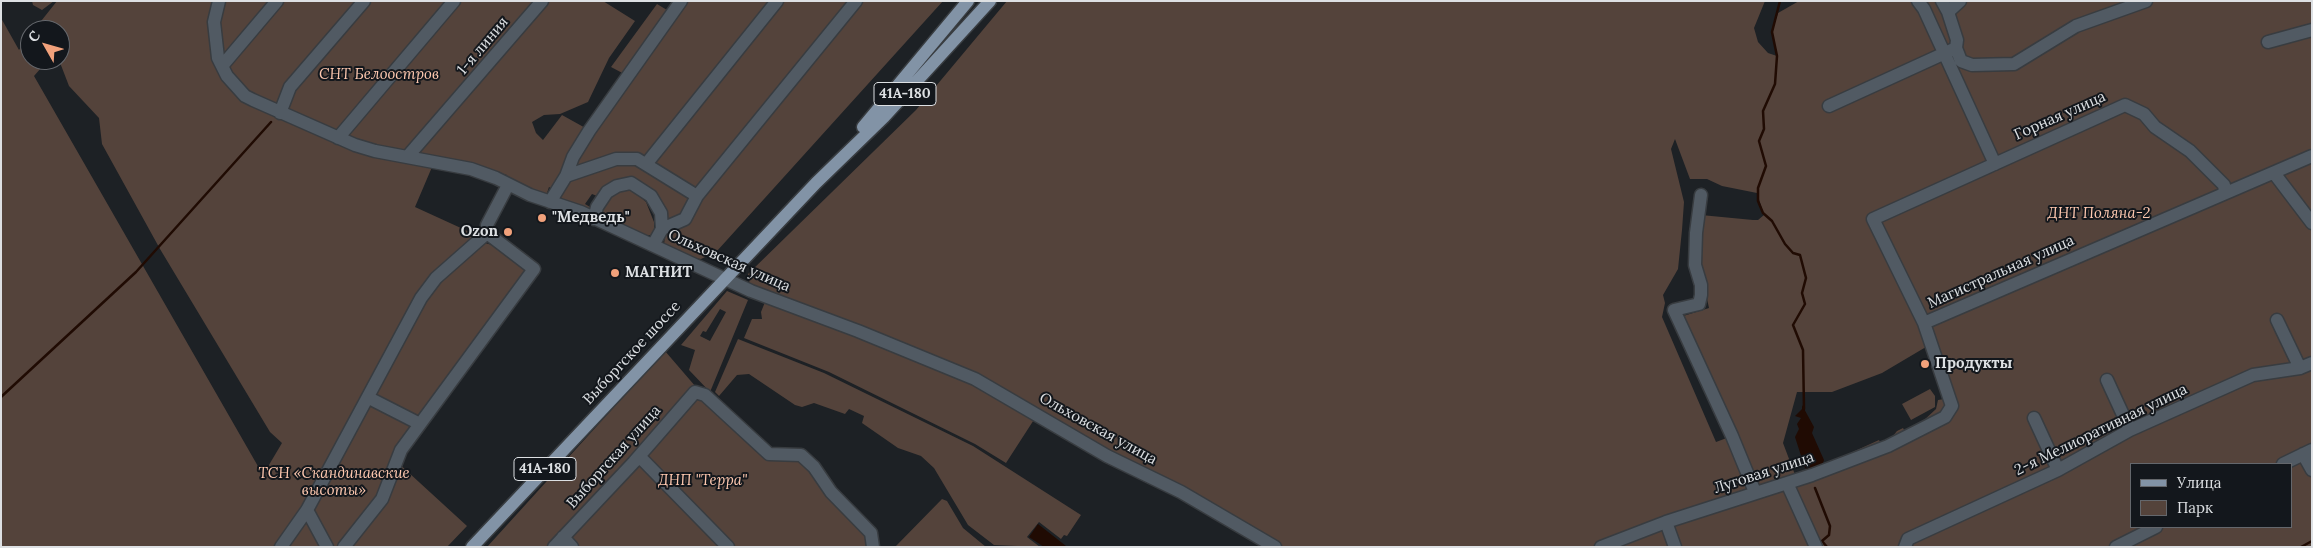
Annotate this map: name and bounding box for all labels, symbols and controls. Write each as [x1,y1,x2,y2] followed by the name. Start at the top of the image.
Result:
[454,13,512,79] street label: 1-я линия
[20,20,70,70] north arrow
[24,27,44,46] text: С
[319,66,439,84] park label: СНТ Белоостров
[874,82,936,106] road number: 41А-180
[2011,88,2109,144] street label: Горная улица
[2048,205,2150,223] park label: ДНТ Поляна-2
[552,209,630,227] place label: "Медведь"
[536,212,548,224] marker: "Медведь"
[461,223,498,241] place label: Ozon
[502,226,514,238] marker: Ozon
[665,226,793,296] street label: Ольховская улица
[1925,232,2077,312] street label: Магистральная улица
[625,264,692,282] place label: МАГНИТ
[609,267,621,279] marker: МАГНИТ
[579,298,685,408] street label: Выборгское шоссе
[1935,355,2012,373] place label: Продукты
[1919,358,1931,370] marker: Продукты
[2012,380,2190,480] street label: 2-я Мелиоративная улица
[1036,389,1160,469] street label: Ольховская улица
[563,402,665,512] street label: Выборгская улица
[1712,448,1816,498] street label: Луговая улица
[514,458,576,480] road number: 41А-180
[2130,463,2293,528] legend
[258,465,410,500] park label: ТСН «Скандинавские высоты»
[659,472,747,490] park label: ДНП "Терра"
[2177,473,2221,492] text: Улица
[2177,498,2213,517] text: Парк

